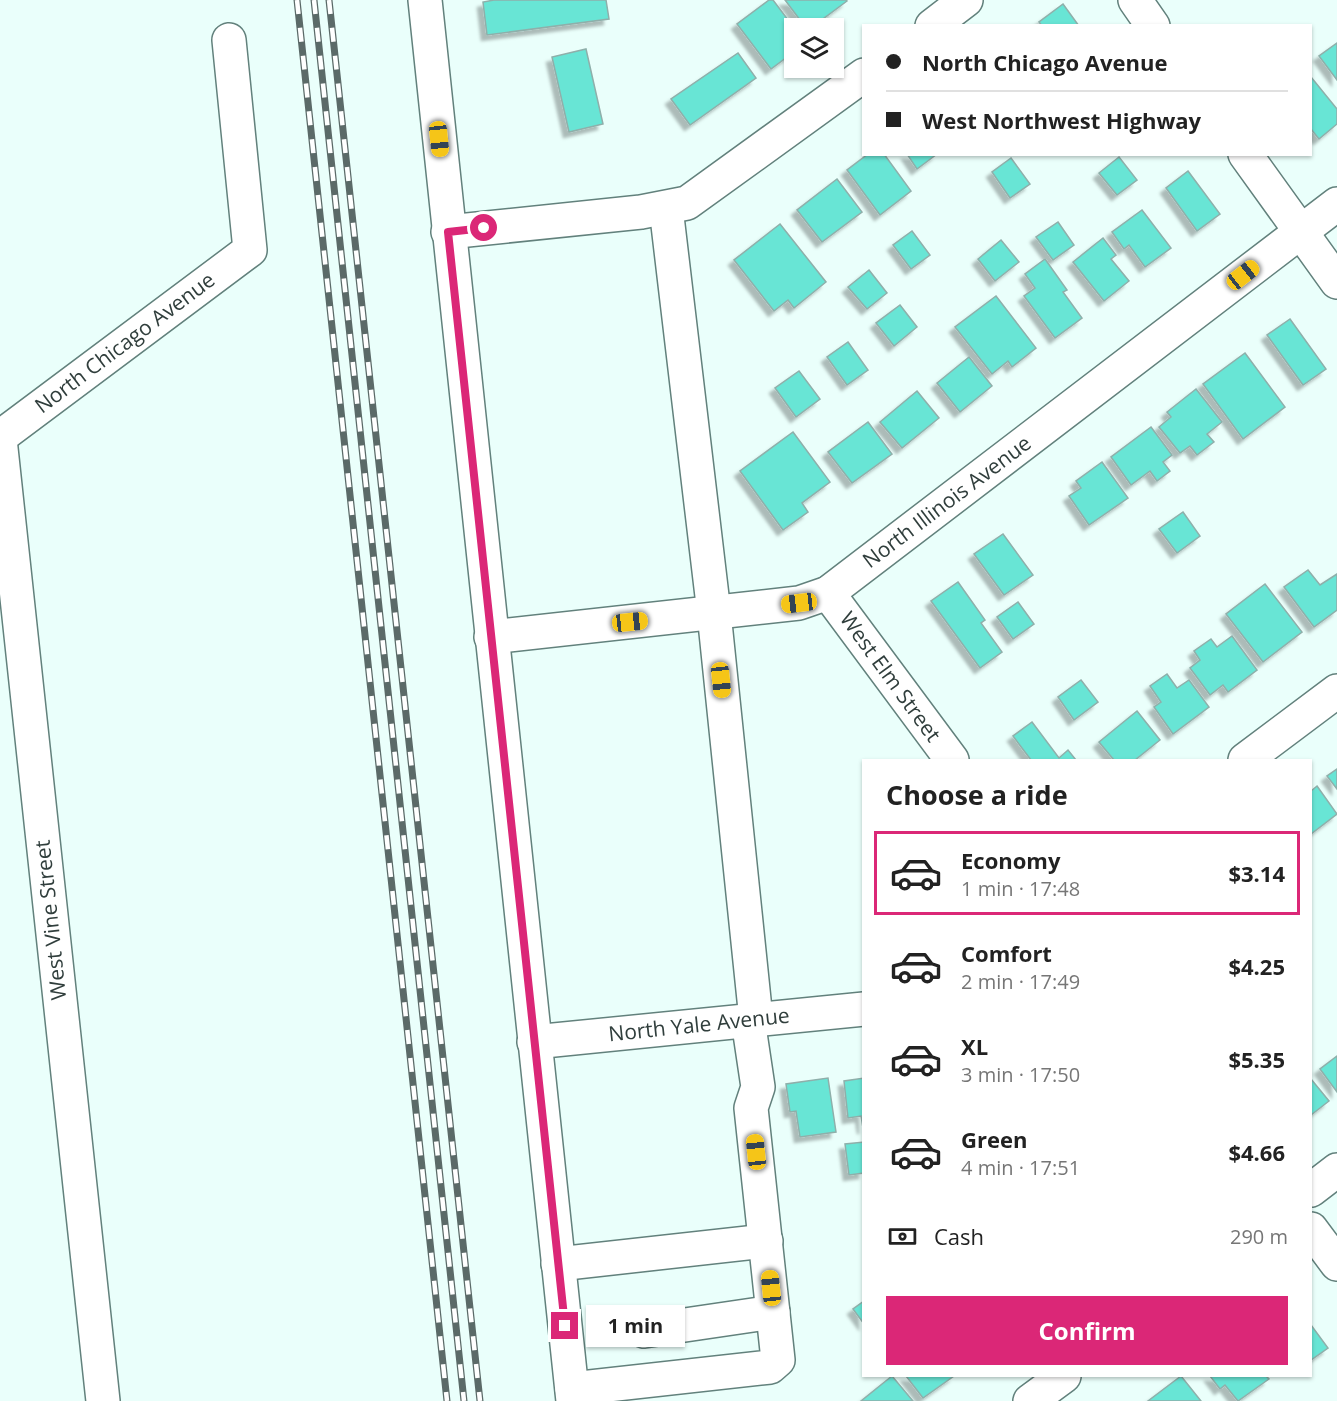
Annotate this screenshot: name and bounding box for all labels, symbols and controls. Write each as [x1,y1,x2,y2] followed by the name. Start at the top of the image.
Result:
[784,18,844,78] map controls
[784,18,844,78] button: layers
[922,47,1167,77] text: North Chicago Avenue
[922,105,1201,135] text: West Northwest Highway
[428,120,450,158] car
[470,214,497,241] route start
[1223,257,1263,293] car
[29,265,220,419] street label: North Chicago Avenue
[857,429,1036,574] street label: North Illinois Avenue
[780,592,818,614] car
[834,606,948,747] street label: West Elm Street
[611,611,649,633] car
[710,661,732,699] car
[886,776,1068,813] text: Choose a ride
[28,839,72,1001] street label: West Vine Street
[961,845,1060,875] text: Economy
[889,846,943,900] icon: car
[1228,858,1285,888] text: $3.14
[961,875,1080,902] text: 1 min · 17:48
[961,938,1052,968] text: Comfort
[889,939,943,993] icon: car
[1228,951,1285,981] text: $4.25
[961,968,1080,995] text: 2 min · 17:49
[607,1001,791,1047] street label: North Yale Avenue
[961,1031,988,1061] text: XL
[889,1032,943,1086] icon: car
[1228,1044,1285,1074] text: $5.35
[961,1061,1080,1088] text: 3 min · 17:50
[961,1124,1027,1154] text: Green
[889,1125,943,1179] icon: car
[745,1133,767,1171] car
[1228,1137,1285,1167] text: $4.66
[961,1154,1080,1181] text: 4 min · 17:51
[886,1220,919,1253] icon: cash
[934,1221,984,1251] text: Cash
[1230,1223,1288,1250] text: 290 m
[760,1269,782,1307] car
[886,1296,1288,1365] button: Confirm
[586,1305,685,1347] callout: 1 min
[551,1312,578,1339] route end
[608,1312,663,1339] text: 1 min

